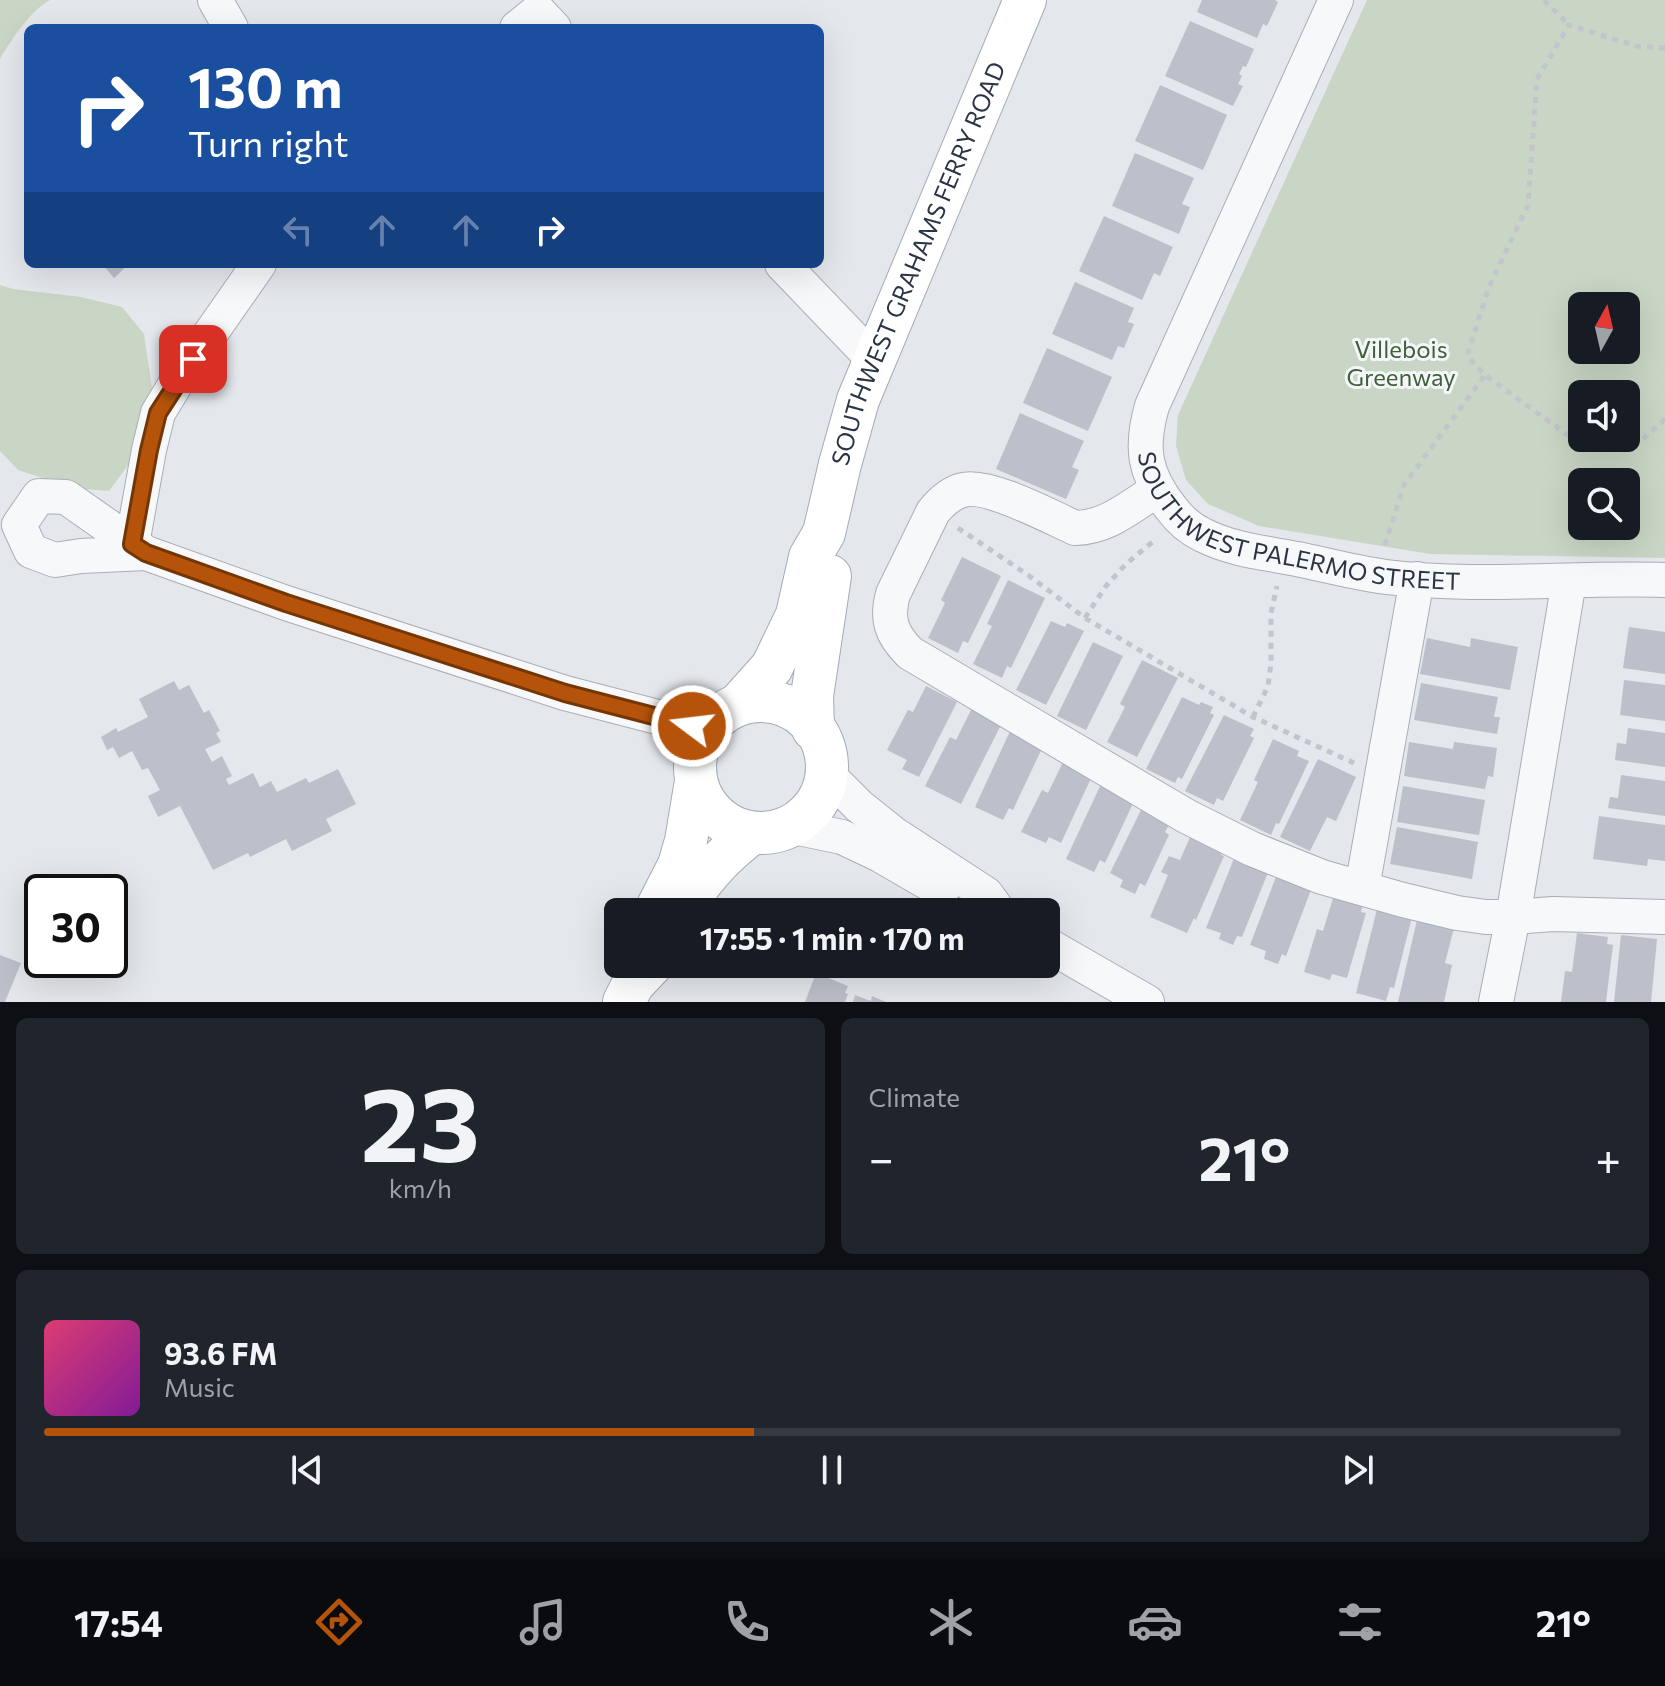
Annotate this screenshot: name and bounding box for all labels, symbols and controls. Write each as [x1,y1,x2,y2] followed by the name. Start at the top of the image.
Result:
[188,51,343,120] text: 130 m
[56,56,160,160] icon: right
[824,57,1011,468] street label: SOUTHWEST GRAHAMS FERRY ROAD
[188,120,349,164] text: Turn right
[276,208,320,252] icon: left
[360,208,404,252] icon: ahead
[444,208,488,252] icon: ahead
[528,208,572,252] icon: right
[1568,292,1640,364] north arrow
[1568,292,1640,540] map controls
[159,325,227,393] pin
[1346,334,1456,391] park label: Villebois Greenway
[171,337,215,381] icon: arrive
[1568,380,1640,452] button: sound
[1133,449,1461,595] street label: SOUTHWEST PALERMO STREET
[1568,468,1640,540] button: search
[650,684,734,768] position arrow
[24,874,128,978] speed limit sign: 30
[700,919,964,956] text: 17:55 · 1 min · 170 m
[360,1056,480,1183] text: 23
[869,1081,960,1112] text: Climate
[1198,1120,1290,1193] text: 21°
[869,1130,894,1184] text: −
[1595,1130,1621,1184] text: +
[389,1172,452,1203] text: km/h
[164,1334,277,1371] text: 93.6 FM
[164,1371,235,1402] text: Music
[285,1448,329,1492] icon: previous
[810,1448,854,1492] icon: pause
[1336,1448,1380,1492] icon: next
[311,1594,367,1650] icon: directions
[515,1594,571,1650] icon: music
[719,1594,775,1650] icon: phone
[923,1594,979,1650] icon: climate
[1127,1594,1183,1650] icon: car
[1332,1594,1388,1650] icon: filters
[74,1600,163,1644] text: 17:54
[1536,1600,1591,1644] text: 21°

